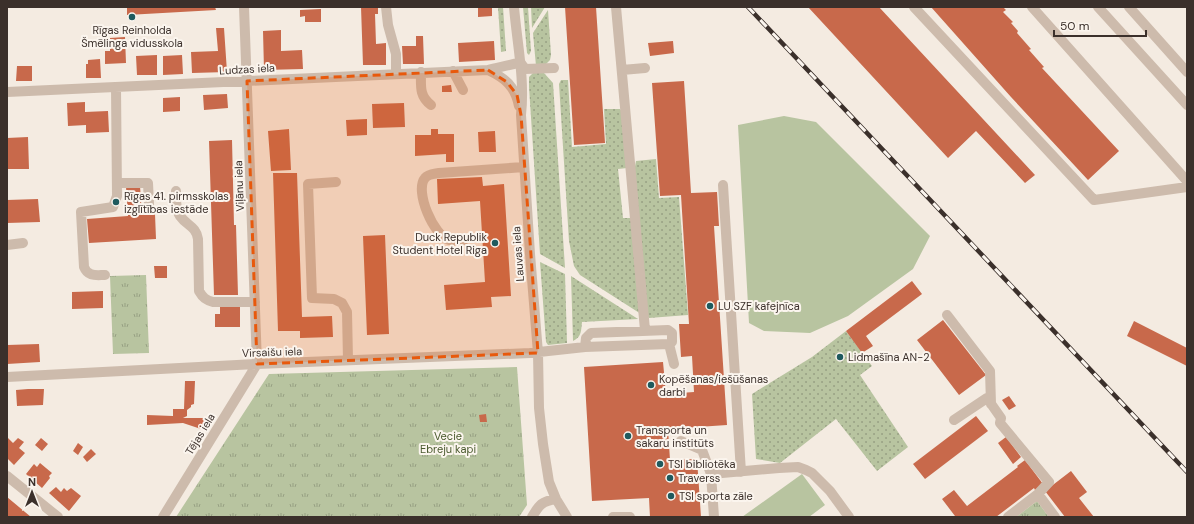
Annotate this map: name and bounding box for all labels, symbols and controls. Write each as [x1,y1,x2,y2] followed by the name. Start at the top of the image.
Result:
[127,12,137,22] marker: Rīgas Reinholda Šmēlinga vidusskola
[1054,12,1146,38] scale bar
[1060,18,1089,34] text: 50 m
[81,23,183,50] place label: Rīgas Reinholda Šmēlinga vidusskola
[219,61,275,77] street label: Ludzas iela
[231,160,247,212] street label: Viļānu iela
[124,189,229,216] place label: Rīgas 41. pirmsskolas izglītības iestāde
[111,197,121,207] marker: Rīgas 41. pirmsskolas izglītības iestāde
[509,226,527,282] street label: Lauvas iela
[392,230,487,257] place label: Duck Republik Student Hotel Riga
[490,238,500,248] marker: Duck Republik Student Hotel Riga
[718,299,800,313] place label: LU SZF kafejnīca
[705,301,715,311] marker: LU SZF kafejnīca
[242,344,302,360] street label: Virsaišu iela
[848,350,930,364] place label: Lidmašīna AN-2
[835,352,845,362] marker: Lidmašīna AN-2
[659,372,768,399] place label: Kopēšanas/iešūšanas darbi
[646,380,656,390] marker: Kopēšanas/iešūšanas darbi
[182,411,218,457] street label: Tējas iela
[636,423,714,450] place label: Transporta un sakaru institūts
[420,429,476,456] park label: Vecie Ebreju kapi
[623,431,633,441] marker: Transporta un sakaru institūts
[668,457,736,471] place label: TSI bibliotēka
[655,459,665,469] marker: TSI bibliotēka
[678,471,720,485] place label: Traverss
[12,472,52,512] north arrow
[665,473,675,483] marker: Traverss
[28,475,36,489] text: N
[679,489,753,503] place label: TSI sporta zāle
[666,491,676,501] marker: TSI sporta zāle

